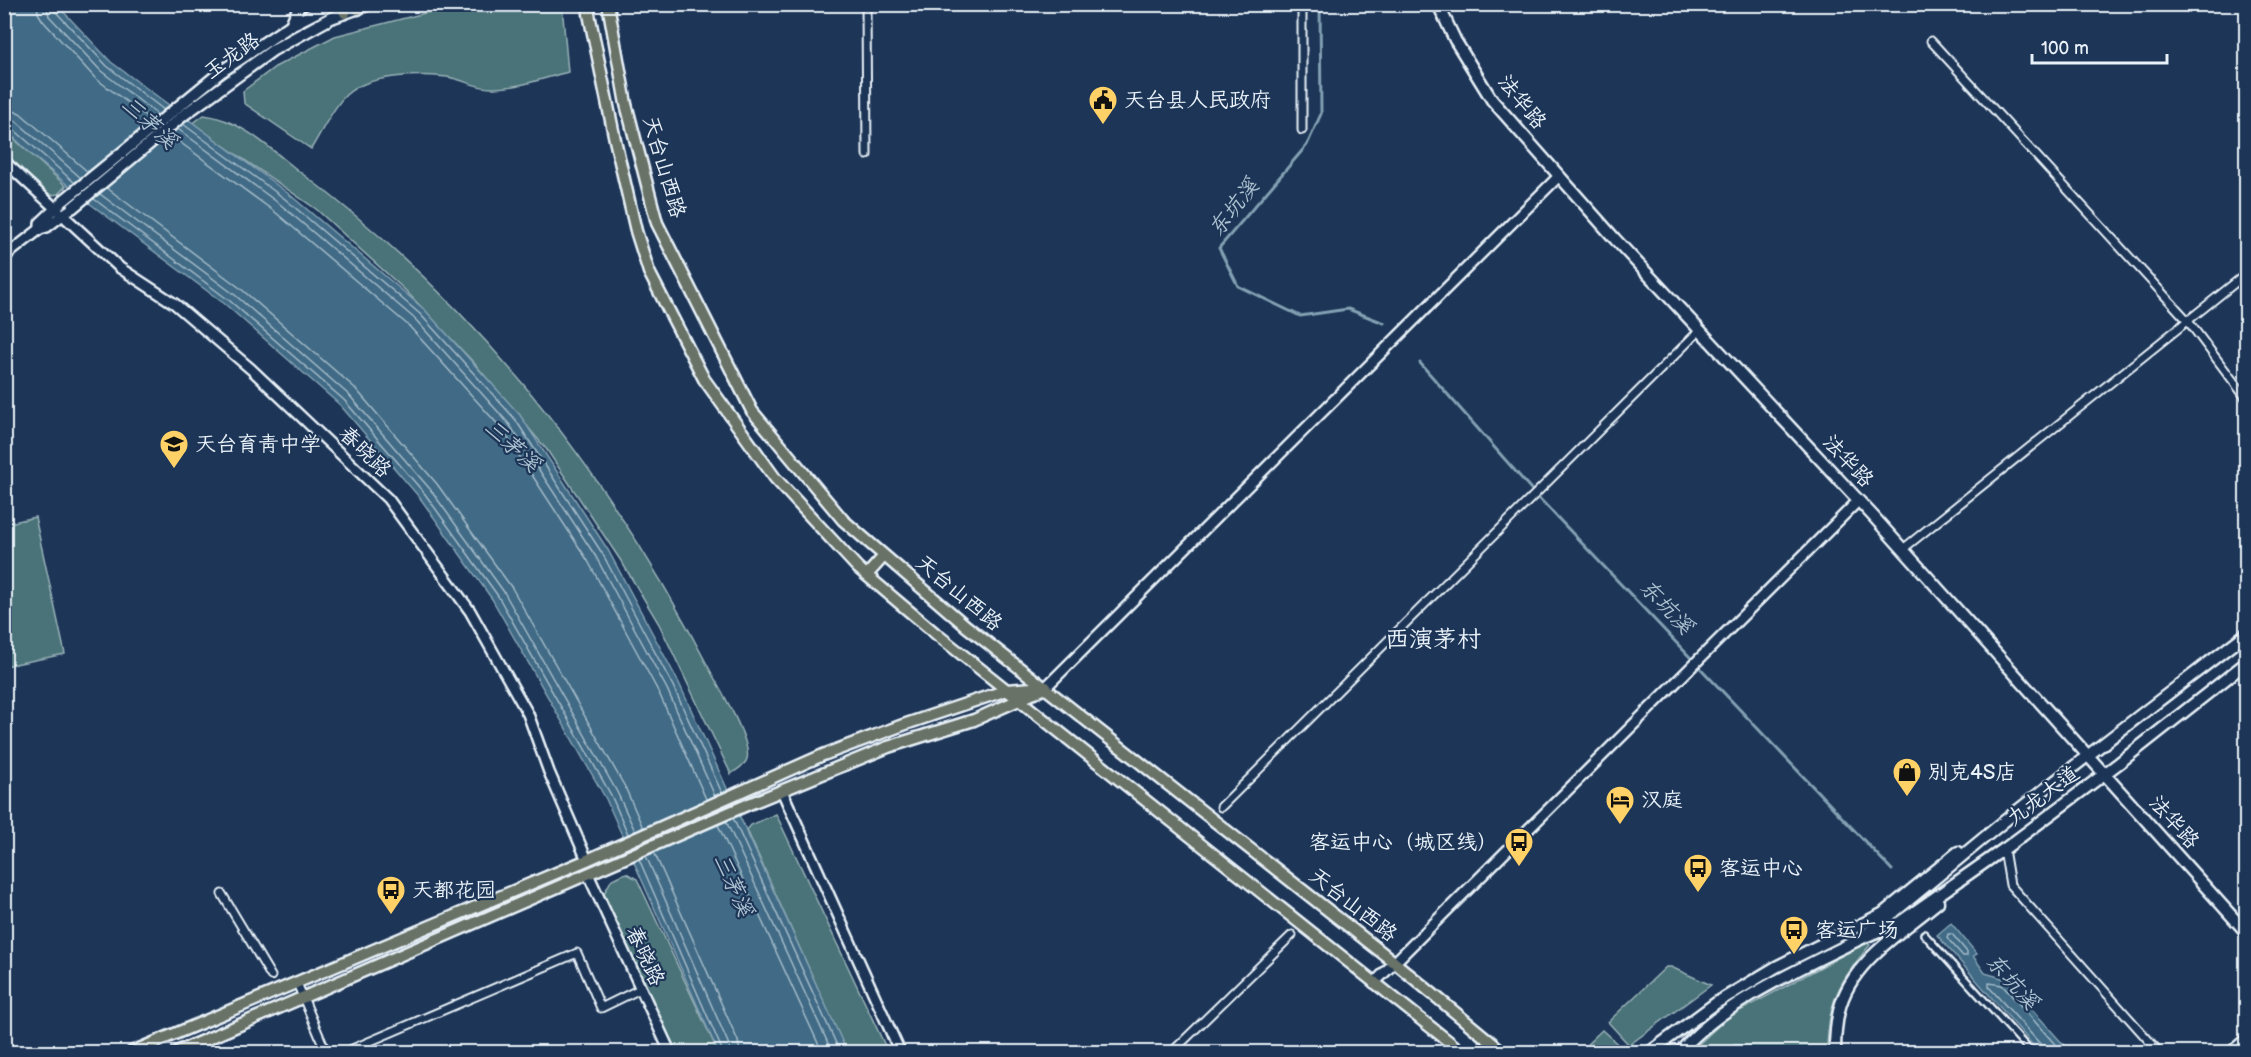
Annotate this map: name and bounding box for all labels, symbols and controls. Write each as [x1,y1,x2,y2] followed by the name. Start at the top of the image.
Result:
[199,27,265,85] street label: 玉龙路
[2032,27,2167,65] scale bar
[2041,38,2089,59] text: 100 m
[1492,70,1552,134] street label: 法华路
[1087,84,1119,126] public building icon: 天台县人民政府
[1124,88,1271,113] place label: 天台县人民政府
[115,91,183,156] water label: 三茅溪
[638,113,690,221] street label: 天台山西路
[1203,173,1266,242] water label: 东坑溪
[478,414,546,479] water label: 三茅溪
[334,421,396,483] street label: 春晓路
[158,428,190,470] school or university icon: 天台育青中学
[1817,429,1879,493] street label: 法华路
[195,432,321,457] place label: 天台育青中学
[911,550,1007,636] street label: 天台山西路
[1633,574,1699,641] water label: 东坑溪
[1385,625,1481,654] district label: 西演茅村
[1891,756,1923,798] shop icon: 别克4S店
[1928,760,2017,785] place label: 别克4S店
[2002,761,2084,831] street label: 九龙大道
[1604,784,1636,826] hotel icon: 汉庭
[1641,788,1683,813] place label: 汉庭
[2144,790,2204,854] street label: 法华路
[1503,826,1535,868] bus stop icon: 客运中心（城区线）
[1309,830,1498,855] place label: 客运中心（城区线）
[707,849,759,922] water label: 三茅溪
[1682,852,1714,894] bus stop icon: 客运中心
[1719,856,1803,881] place label: 客运中心
[1304,863,1402,947] street label: 天台山西路
[375,874,407,916] bus stop icon: 天都花园
[412,878,496,903] place label: 天都花园
[1778,914,1810,956] bus stop icon: 客运广场
[1815,918,1899,943] place label: 客运广场
[620,922,670,990] street label: 春晓路
[1980,948,2045,1016] water label: 东坑溪

